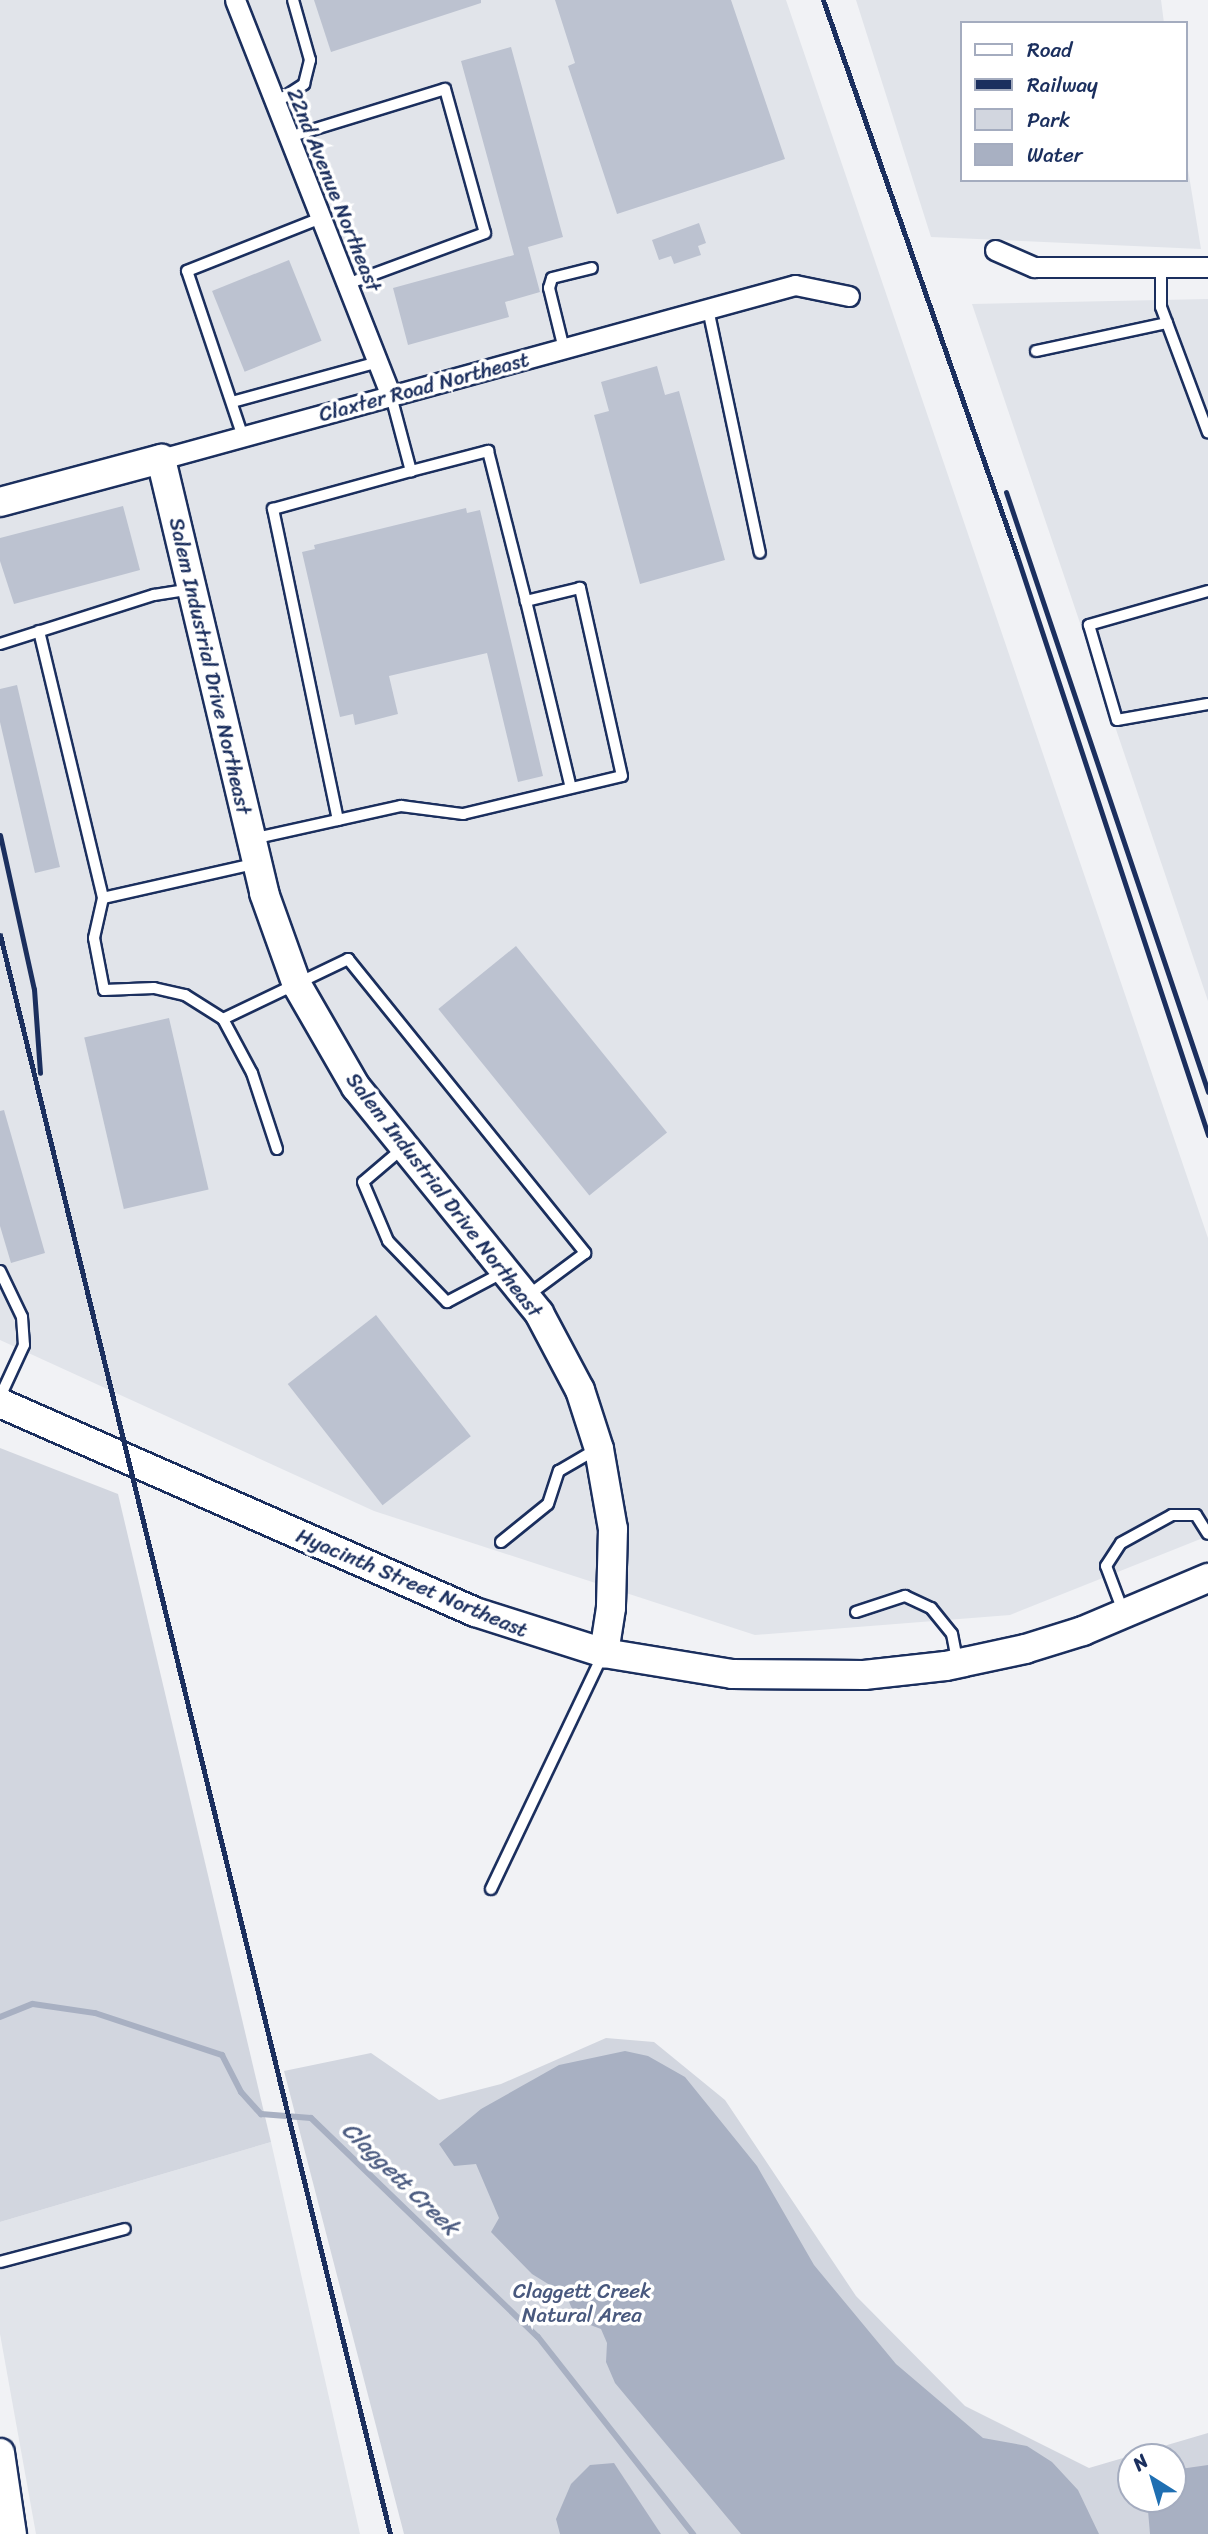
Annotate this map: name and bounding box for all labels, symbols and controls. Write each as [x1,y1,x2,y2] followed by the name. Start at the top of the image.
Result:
[960,21,1187,182] legend
[1027,31,1072,69] text: Road
[1027,66,1098,104] text: Railway
[281,84,387,296] street label: 22nd Avenue Northeast
[1027,101,1070,139] text: Park
[1027,136,1082,174] text: Water
[315,347,533,427] street label: Claxter Road Northeast
[163,514,257,818] street label: Salem Industrial Drive Northeast
[340,1067,548,1323] street label: Salem Industrial Drive Northeast
[292,1523,532,1643] street label: Hyacinth Street Northeast
[336,2116,464,2242] water label: Claggett Creek
[513,2278,651,2328] park label: Claggett Creek Natural Area
[1117,2443,1187,2513] north arrow
[1125,2445,1155,2480] text: N

